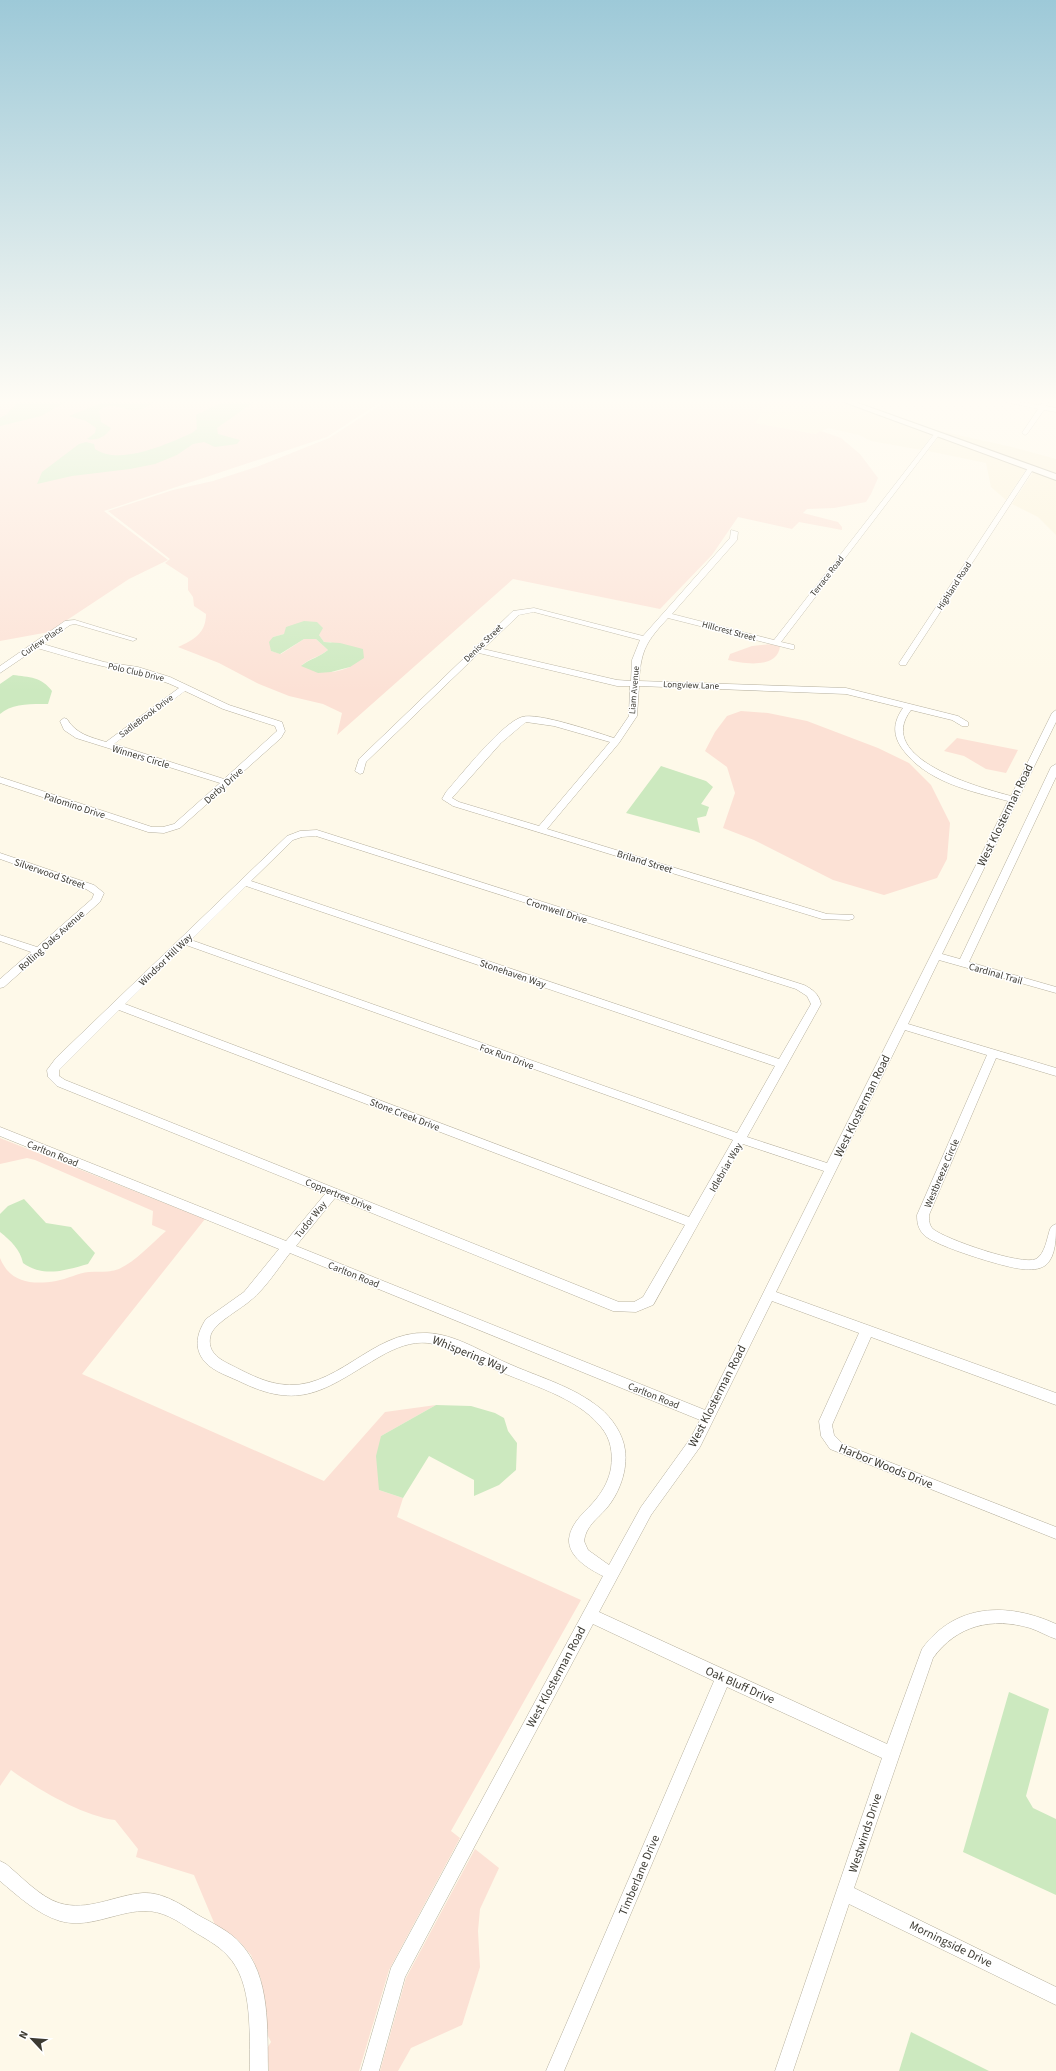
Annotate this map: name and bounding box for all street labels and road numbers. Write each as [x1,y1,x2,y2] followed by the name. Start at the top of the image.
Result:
[807,553,848,600] street label: Terrace Road
[934,560,975,613] street label: Highland Road
[700,618,757,645] street label: Hillcrest Street
[461,621,506,665] street label: Denise Street
[19,622,66,660] street label: Curlew Place
[106,660,166,685] street label: Polo Club Drive
[626,665,643,715] street label: Liam Avenue
[663,678,720,693] street label: Longview Lane
[116,691,177,741] street label: SadleBrook Drive
[110,742,171,772] street label: Winners Circle
[973,761,1038,870] street label: West Klosterman Road
[201,764,246,807] street label: Derby Drive
[42,789,107,822] street label: Palomino Drive
[615,847,675,877] street label: Briland Street
[12,855,88,893] street label: Silverwood Street
[524,894,589,927] street label: Cromwell Drive
[16,907,88,974] street label: Rolling Oaks Avenue
[136,930,196,989] street label: Windsor Hill Way
[478,956,548,992] street label: Stonehaven Way
[967,960,1025,988] street label: Cardinal Trail
[478,1041,536,1073] street label: Fox Run Drive
[830,1052,895,1161] street label: West Klosterman Road
[368,1095,442,1135] street label: Stone Creek Drive
[25,1137,80,1171] street label: Carlton Road
[921,1137,963,1210] street label: Westbreeze Circle
[706,1140,746,1195] street label: Idlebriar Way
[303,1175,374,1215] street label: Coppertree Drive
[291,1198,330,1241] street label: Tudor Way
[326,1258,381,1292] street label: Carlton Road
[430,1332,510,1377] street label: Whispering Way
[684,1342,751,1450] street label: West Klosterman Road
[626,1379,681,1413] street label: Carlton Road
[836,1440,936,1493] street label: Harbor Woods Drive
[522,1624,590,1731] street label: West Klosterman Road
[702,1663,777,1708] street label: Oak Bluff Drive
[845,1791,886,1875] street label: Westwinds Drive
[615,1832,664,1918] street label: Timberlane Drive
[906,1917,995,1972] street label: Morningside Drive

